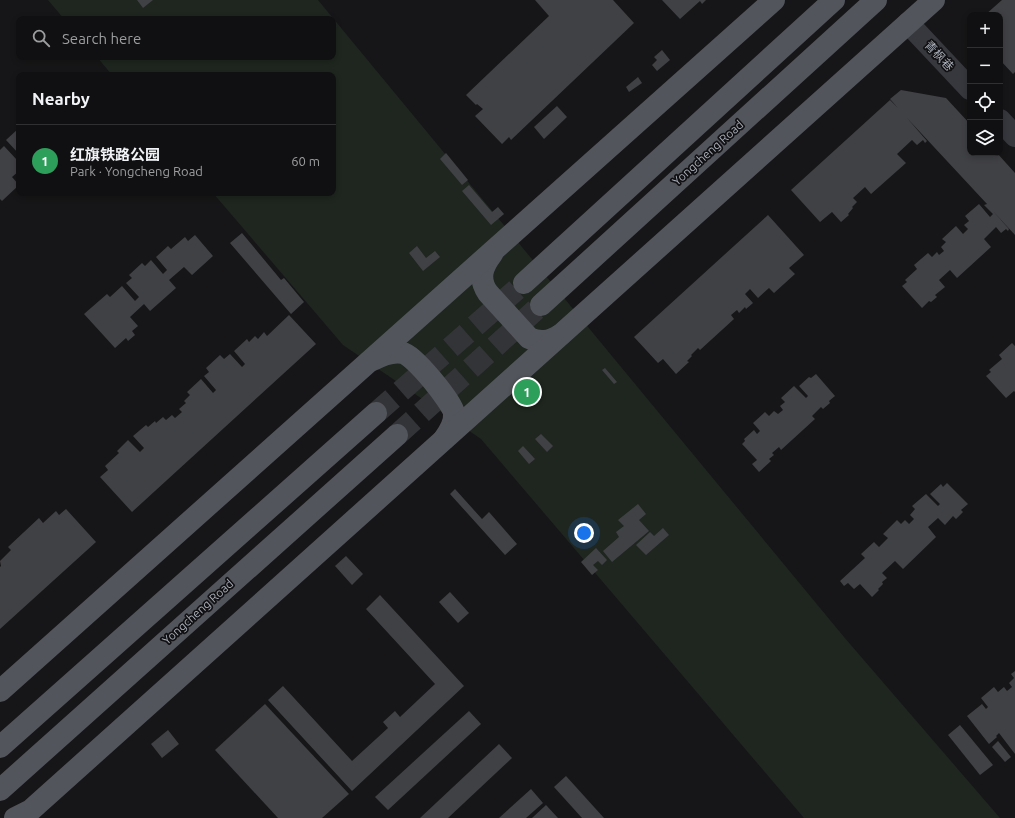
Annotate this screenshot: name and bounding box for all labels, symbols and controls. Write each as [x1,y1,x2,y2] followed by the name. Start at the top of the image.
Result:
[967,12,1003,156] map controls
[967,12,1003,48] button: +
[16,16,336,60] search box
[30,27,52,49] icon: search
[62,30,141,47] text: Search here
[922,38,956,73] street label: 青枫巷
[967,48,1003,84] button: −
[967,84,1003,120] button: locate
[32,89,90,108] text: Nearby
[670,118,746,188] street label: Yongcheng Road
[967,120,1003,156] button: layers
[70,146,160,163] text: 红旗铁路公园
[41,154,49,168] text: 1
[291,154,320,168] text: 60 m
[70,164,203,178] text: Park · Yongcheng Road
[514,377,540,407] pin: 1
[574,523,594,543] your location
[160,577,236,647] street label: Yongcheng Road

